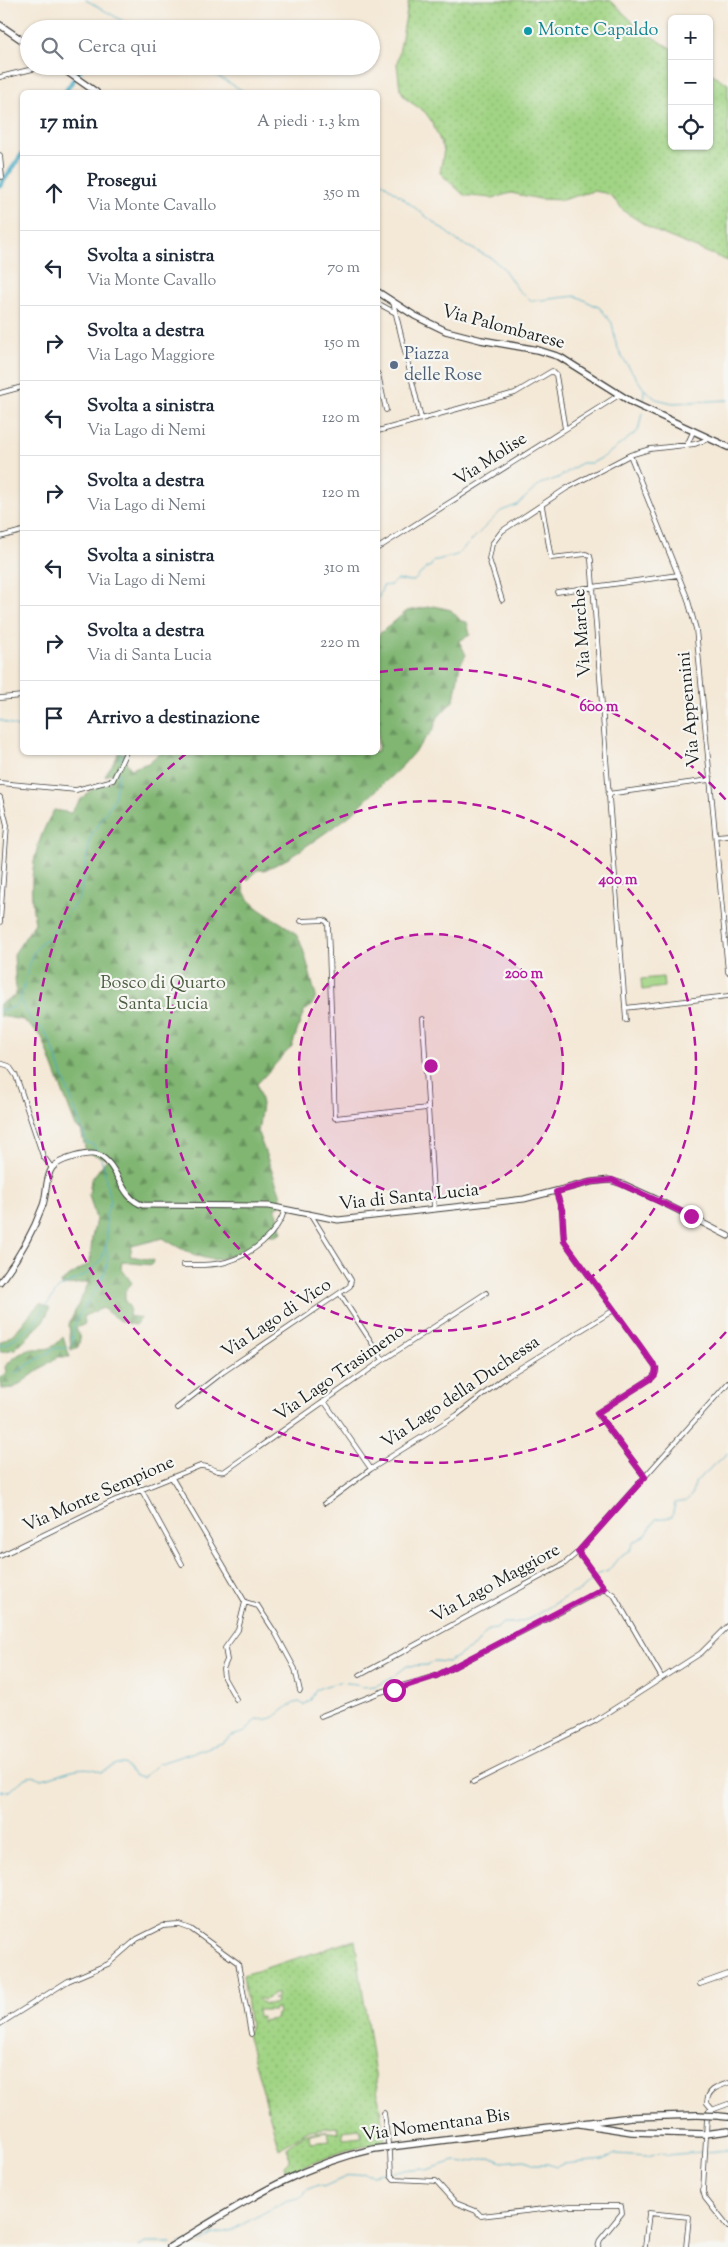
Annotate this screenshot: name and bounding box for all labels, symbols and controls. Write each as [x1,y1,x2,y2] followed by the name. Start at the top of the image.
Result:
[668,15,713,150] map controls
[668,15,713,60] button: +
[538,18,658,44] place label: Monte Capaldo
[20,20,380,75] search box
[522,25,534,37] marker: Monte Capaldo
[38,34,66,62] icon: search
[78,34,157,61] text: Cerca qui
[668,60,713,105] button: −
[668,105,713,150] button: locate
[40,108,98,138] text: 17 min
[257,111,360,134] text: A piedi · 1.3 km
[87,168,157,195] text: Prosegui
[40,179,68,207] icon: ahead
[323,182,360,205] text: 350 m
[87,195,216,218] text: Via Monte Cavallo
[87,243,215,270] text: Svolta a sinistra
[40,254,68,282] icon: left
[327,257,360,280] text: 70 m
[87,270,216,293] text: Via Monte Cavallo
[438,299,568,357] street label: Via Palombarese
[87,318,204,345] text: Svolta a destra
[40,329,68,357] icon: right
[324,332,360,355] text: 150 m
[404,342,482,389] place label: Piazza delle Rose
[87,345,215,368] text: Via Lago Maggiore
[388,359,400,371] marker: Piazza delle Rose
[87,393,215,420] text: Svolta a sinistra
[40,404,68,432] icon: left
[322,407,360,430] text: 120 m
[87,420,206,443] text: Via Lago di Nemi
[449,427,533,493] street label: Via Molise
[87,468,204,495] text: Svolta a destra
[40,479,68,507] icon: right
[322,482,360,505] text: 120 m
[87,495,206,518] text: Via Lago di Nemi
[87,543,215,570] text: Svolta a sinistra
[40,554,68,582] icon: left
[323,557,360,580] text: 310 m
[87,570,206,593] text: Via Lago di Nemi
[567,588,599,678] street label: Via Marche
[87,618,204,645] text: Svolta a destra
[40,629,68,657] icon: right
[320,632,360,655] text: 220 m
[87,645,212,668] text: Via di Santa Lucia
[672,650,708,768] street label: Via Appennini
[580,697,619,718] text: 600 m
[40,704,68,732] icon: arrive
[87,705,260,732] text: Arrivo a destinazione
[598,870,638,891] text: 400 m
[505,964,544,985] text: 200 m
[100,971,226,1018] park label: Bosco di Quarto Santa Lucia
[422,1057,440,1075] centre of rings
[338,1178,480,1218] street label: Via di Santa Lucia
[680,1205,703,1228] route end
[217,1272,337,1365] street label: Via Lago di Vico
[270,1319,411,1429] street label: Via Lago Trasimeno
[376,1330,546,1456] street label: Via Lago della Duchessa
[19,1450,179,1540] street label: Via Monte Sempione
[427,1538,565,1630] street label: Via Lago Maggiore
[383,1679,406,1702] route start
[360,2103,512,2149] street label: Via Nomentana Bis

